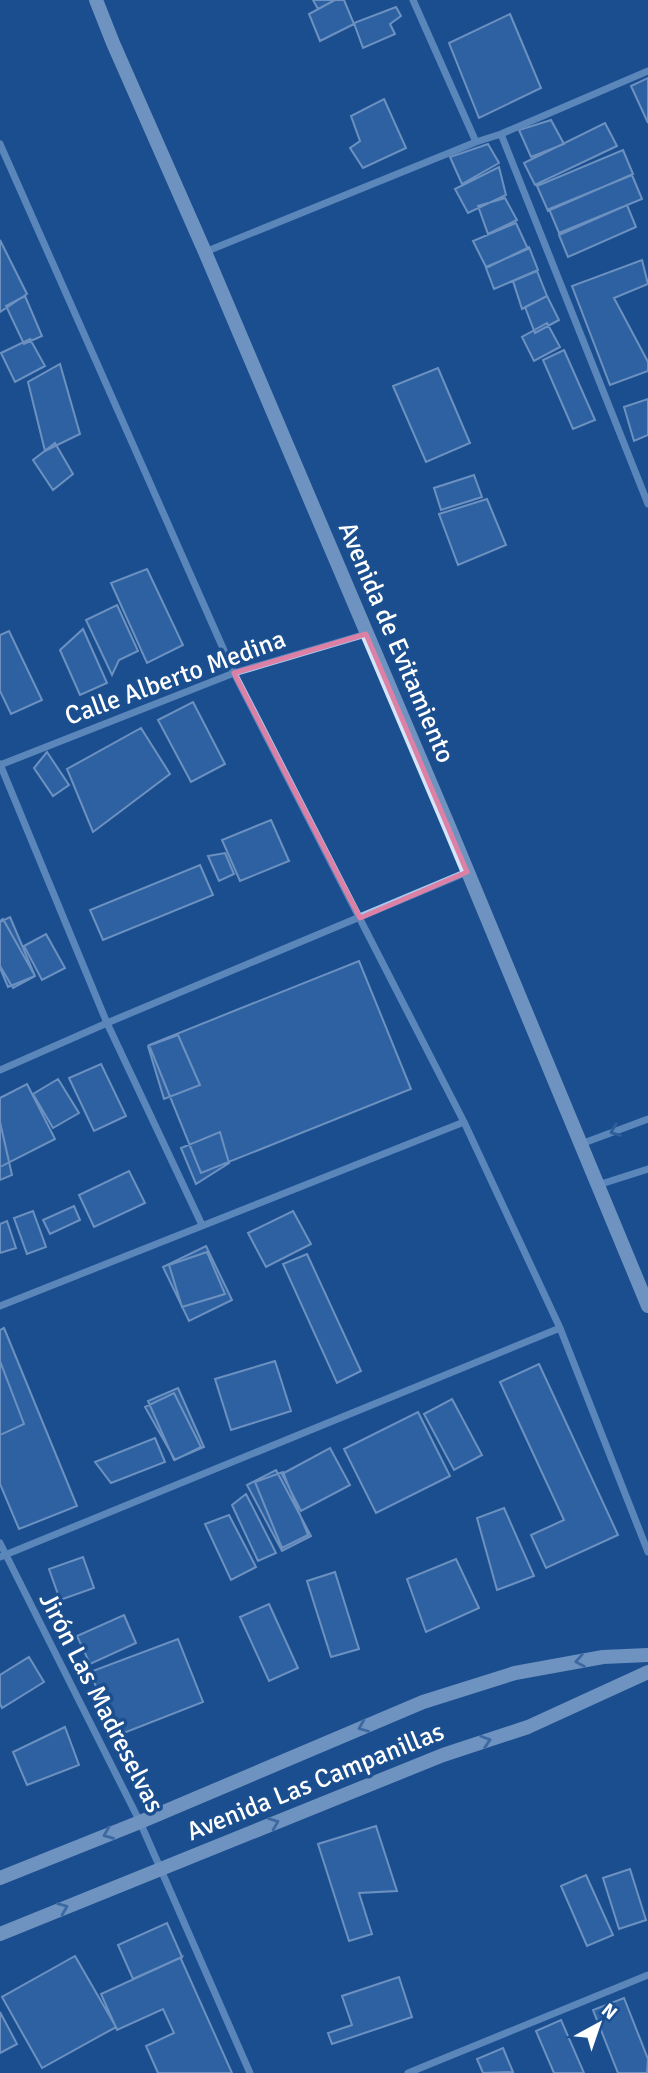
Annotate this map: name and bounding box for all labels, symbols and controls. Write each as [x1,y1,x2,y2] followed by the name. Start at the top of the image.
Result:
[331,517,461,768] street label: Avenida de Evitamiento
[61,623,290,733] street label: Calle Alberto Medina
[609,1123,621,1137] one-way arrow
[32,1587,170,1818] street label: Jirón Las Madreselvas
[574,1653,586,1668] one-way arrow
[182,1716,449,1848] street label: Avenida Las Campanillas
[358,1719,371,1733] one-way arrow
[479,1735,492,1749] one-way arrow
[267,1817,279,1831] one-way arrow
[103,1826,115,1840] one-way arrow
[57,1903,69,1917] one-way arrow
[564,1989,634,2059] north arrow
[597,1998,622,2025] text: N

